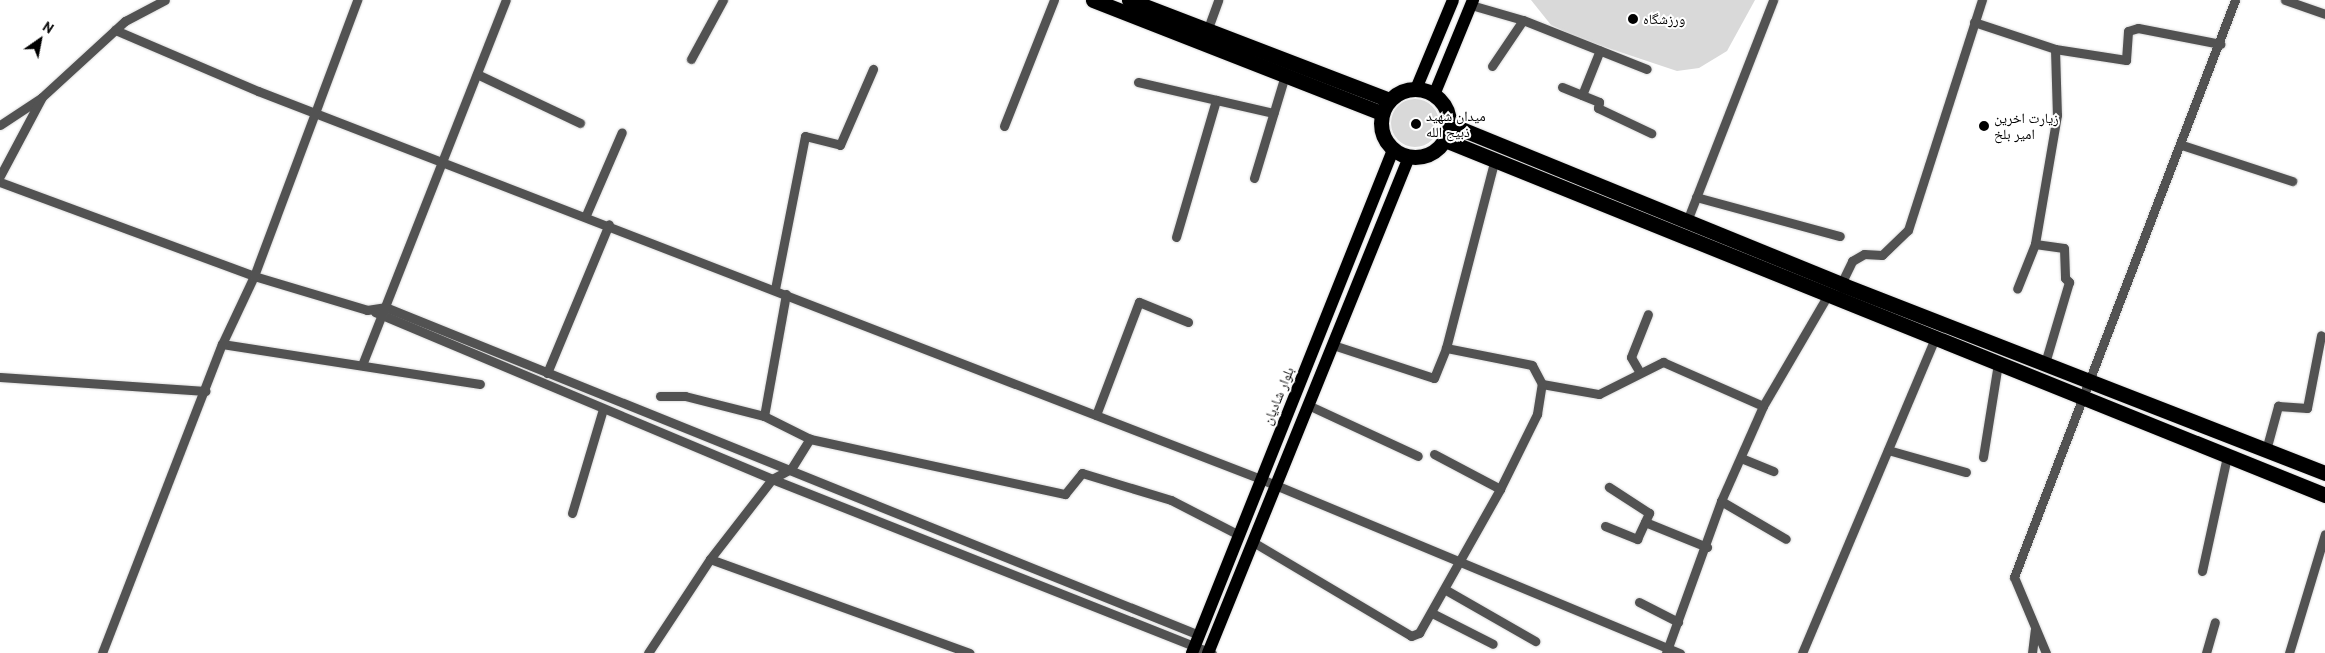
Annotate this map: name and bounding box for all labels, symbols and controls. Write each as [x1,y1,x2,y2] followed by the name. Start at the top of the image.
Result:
[1643,11,1685,27] place label: ورزشگاه
[1627,13,1639,25] marker: ورزشگاه
[15,15,65,65] north arrow
[39,17,57,37] text: N
[1426,108,1486,140] place label: میدان شهید ذبیح الله
[1994,110,2059,142] place label: زیارت اخرین امیر بلخ
[1410,118,1422,130] marker: میدان شهید ذبیح الله
[1978,120,1990,132] marker: زیارت اخرین امیر بلخ
[1259,364,1297,428] street label: بلوار شادیان

